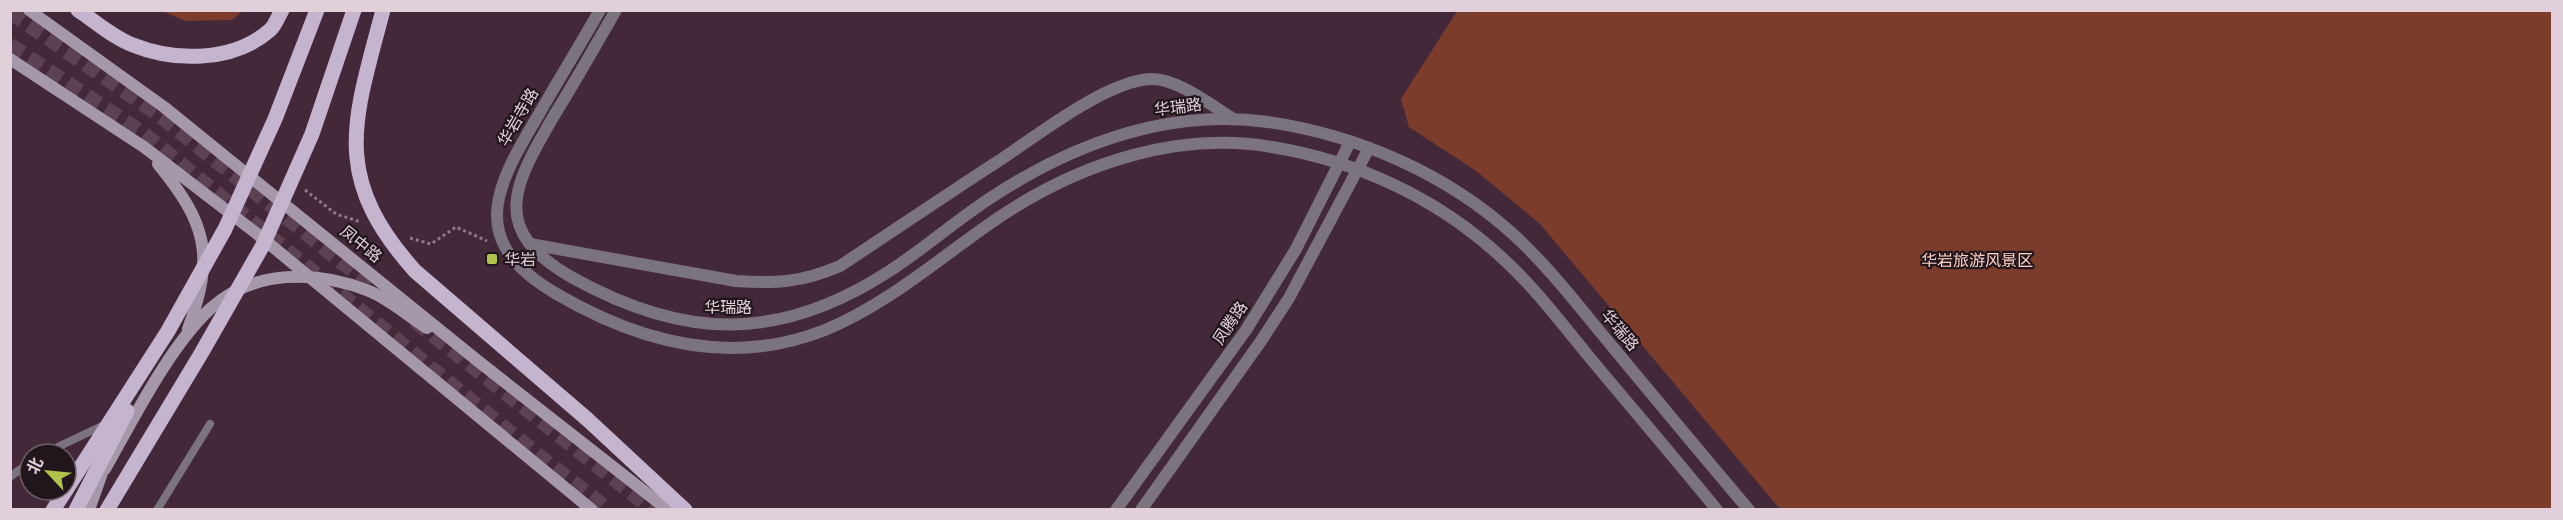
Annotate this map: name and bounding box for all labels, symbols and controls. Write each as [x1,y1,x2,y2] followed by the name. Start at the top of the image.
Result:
[495,85,541,149] street label: 华岩寺路
[1153,96,1203,118] street label: 华瑞路
[337,222,385,266] street label: 凤中路
[504,251,536,268] place label: 华岩
[485,252,499,266] marker: 华岩
[1921,252,2033,269] park label: 华岩旅游风景区
[1210,298,1250,348] street label: 凤腾路
[704,299,752,316] street label: 华瑞路
[1598,306,1642,354] street label: 华瑞路
[18,442,78,502] north arrow
[24,455,46,477] text: 北

